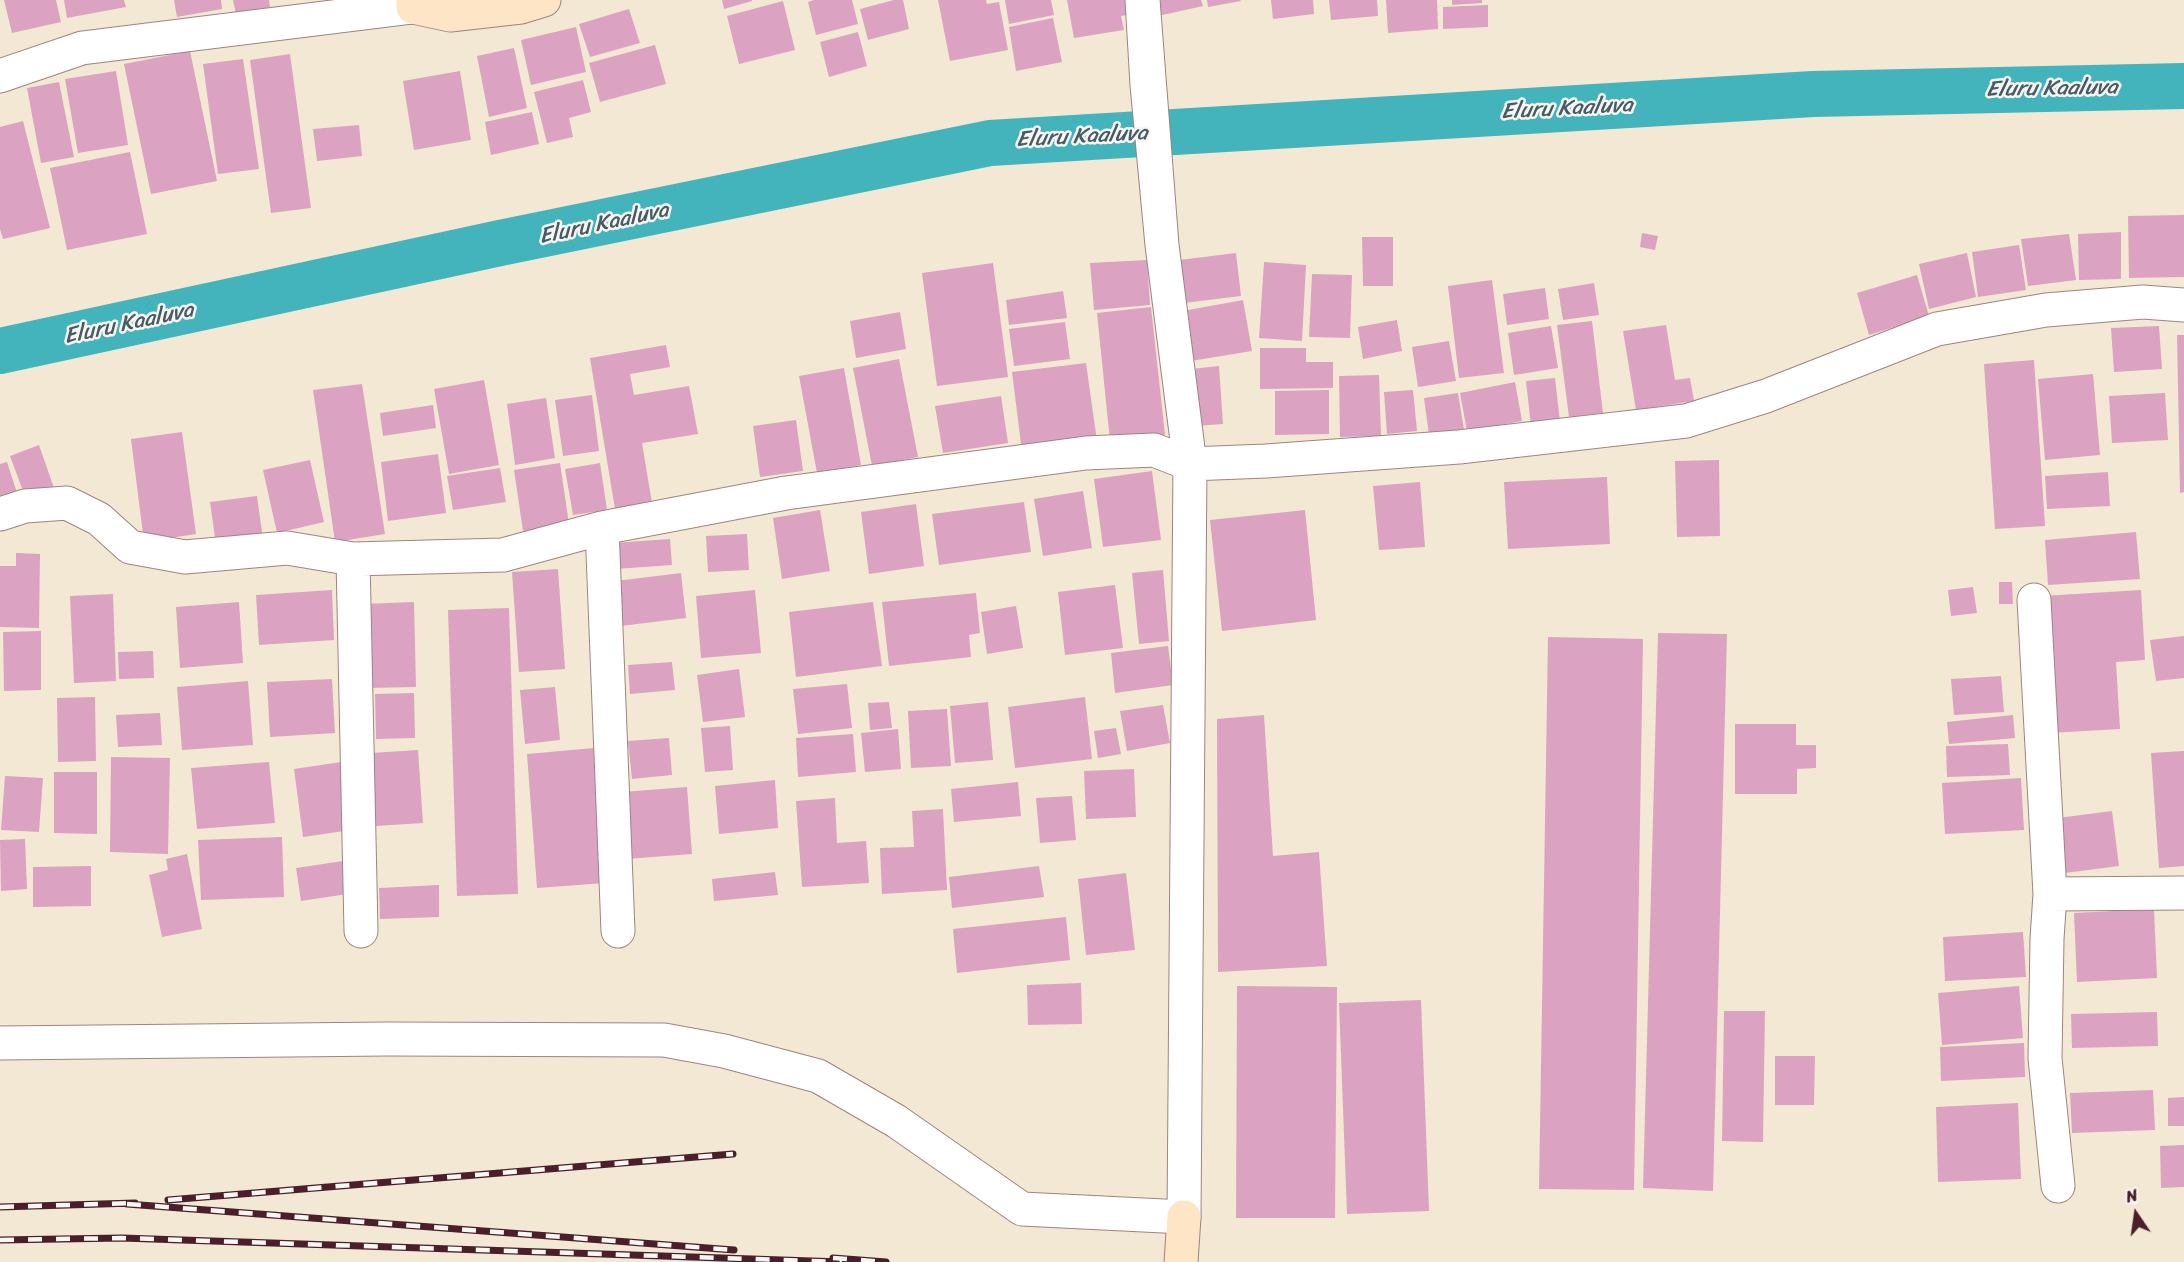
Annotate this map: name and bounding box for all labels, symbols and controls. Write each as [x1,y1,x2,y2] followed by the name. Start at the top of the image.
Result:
[1986,75,2118,103] water label: Eluru Kaaluva
[1501,92,1633,126] water label: Eluru Kaaluva
[1016,120,1148,154] water label: Eluru Kaaluva
[537,197,671,251] water label: Eluru Kaaluva
[62,297,196,351] water label: Eluru Kaaluva
[2123,1181,2141,1211] text: N
[2106,1184,2166,1244] north arrow

